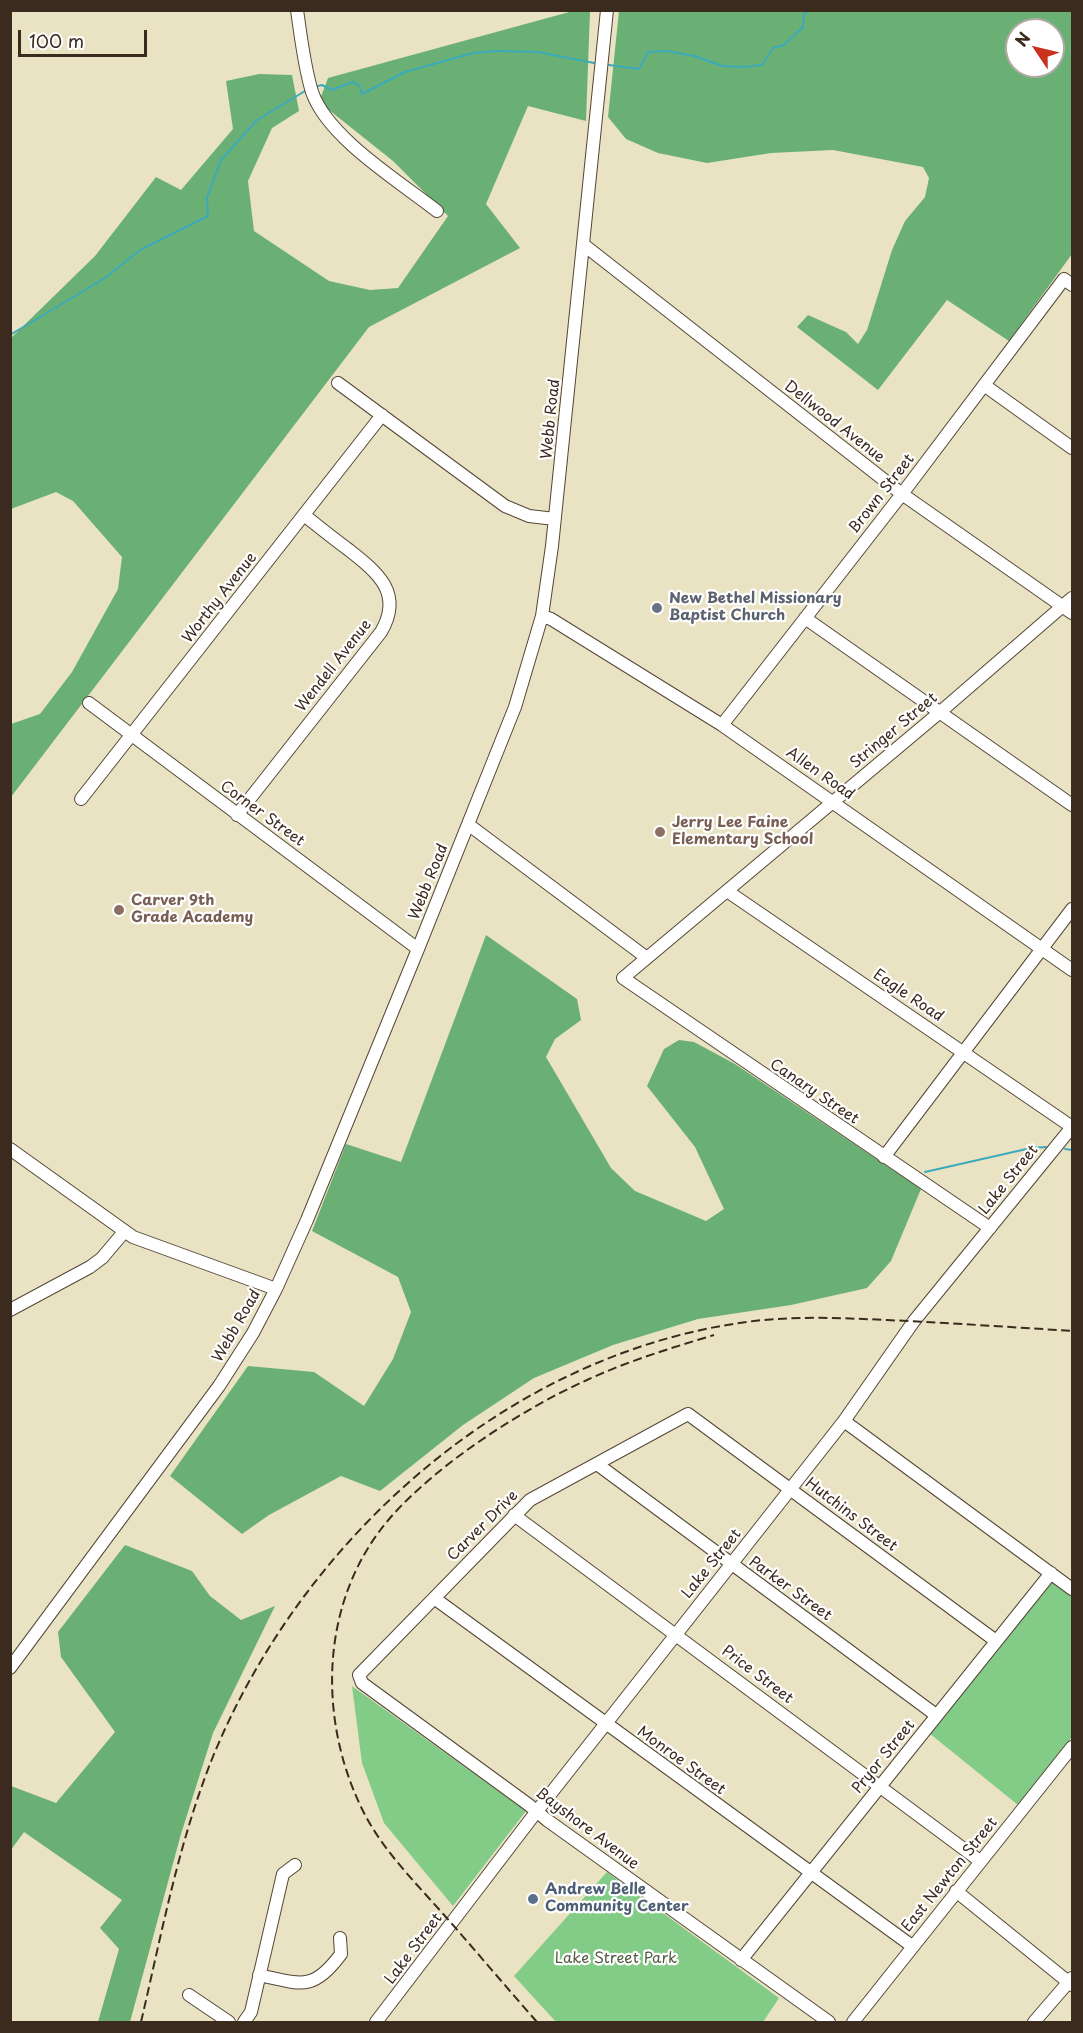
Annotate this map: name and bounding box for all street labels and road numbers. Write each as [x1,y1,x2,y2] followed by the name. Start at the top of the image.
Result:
[780,377,888,467] street label: Dellwood Avenue
[538,378,564,460] street label: Webb Road
[845,451,919,537] street label: Brown Street
[179,549,261,647] street label: Worthy Avenue
[292,616,376,716] street label: Wendell Avenue
[847,689,941,773] street label: Stringer Street
[782,744,858,804] street label: Allen Road
[216,777,308,851] street label: Corner Street
[406,841,452,923] street label: Webb Road
[869,966,947,1026] street label: Eagle Road
[766,1056,862,1128] street label: Canary Street
[976,1142,1042,1218] street label: Lake Street
[209,1287,265,1365] street label: Webb Road
[801,1474,901,1556] street label: Hutchins Street
[444,1487,522,1565] street label: Carver Drive
[679,1526,745,1602] street label: Lake Street
[745,1553,835,1625] street label: Parker Street
[718,1642,796,1708] street label: Price Street
[849,1717,919,1797] street label: Pryor Street
[633,1723,729,1799] street label: Monroe Street
[532,1784,642,1874] street label: Bayshore Avenue
[898,1814,1002,1936] street label: East Newton Street
[382,1910,446,1988] street label: Lake Street

